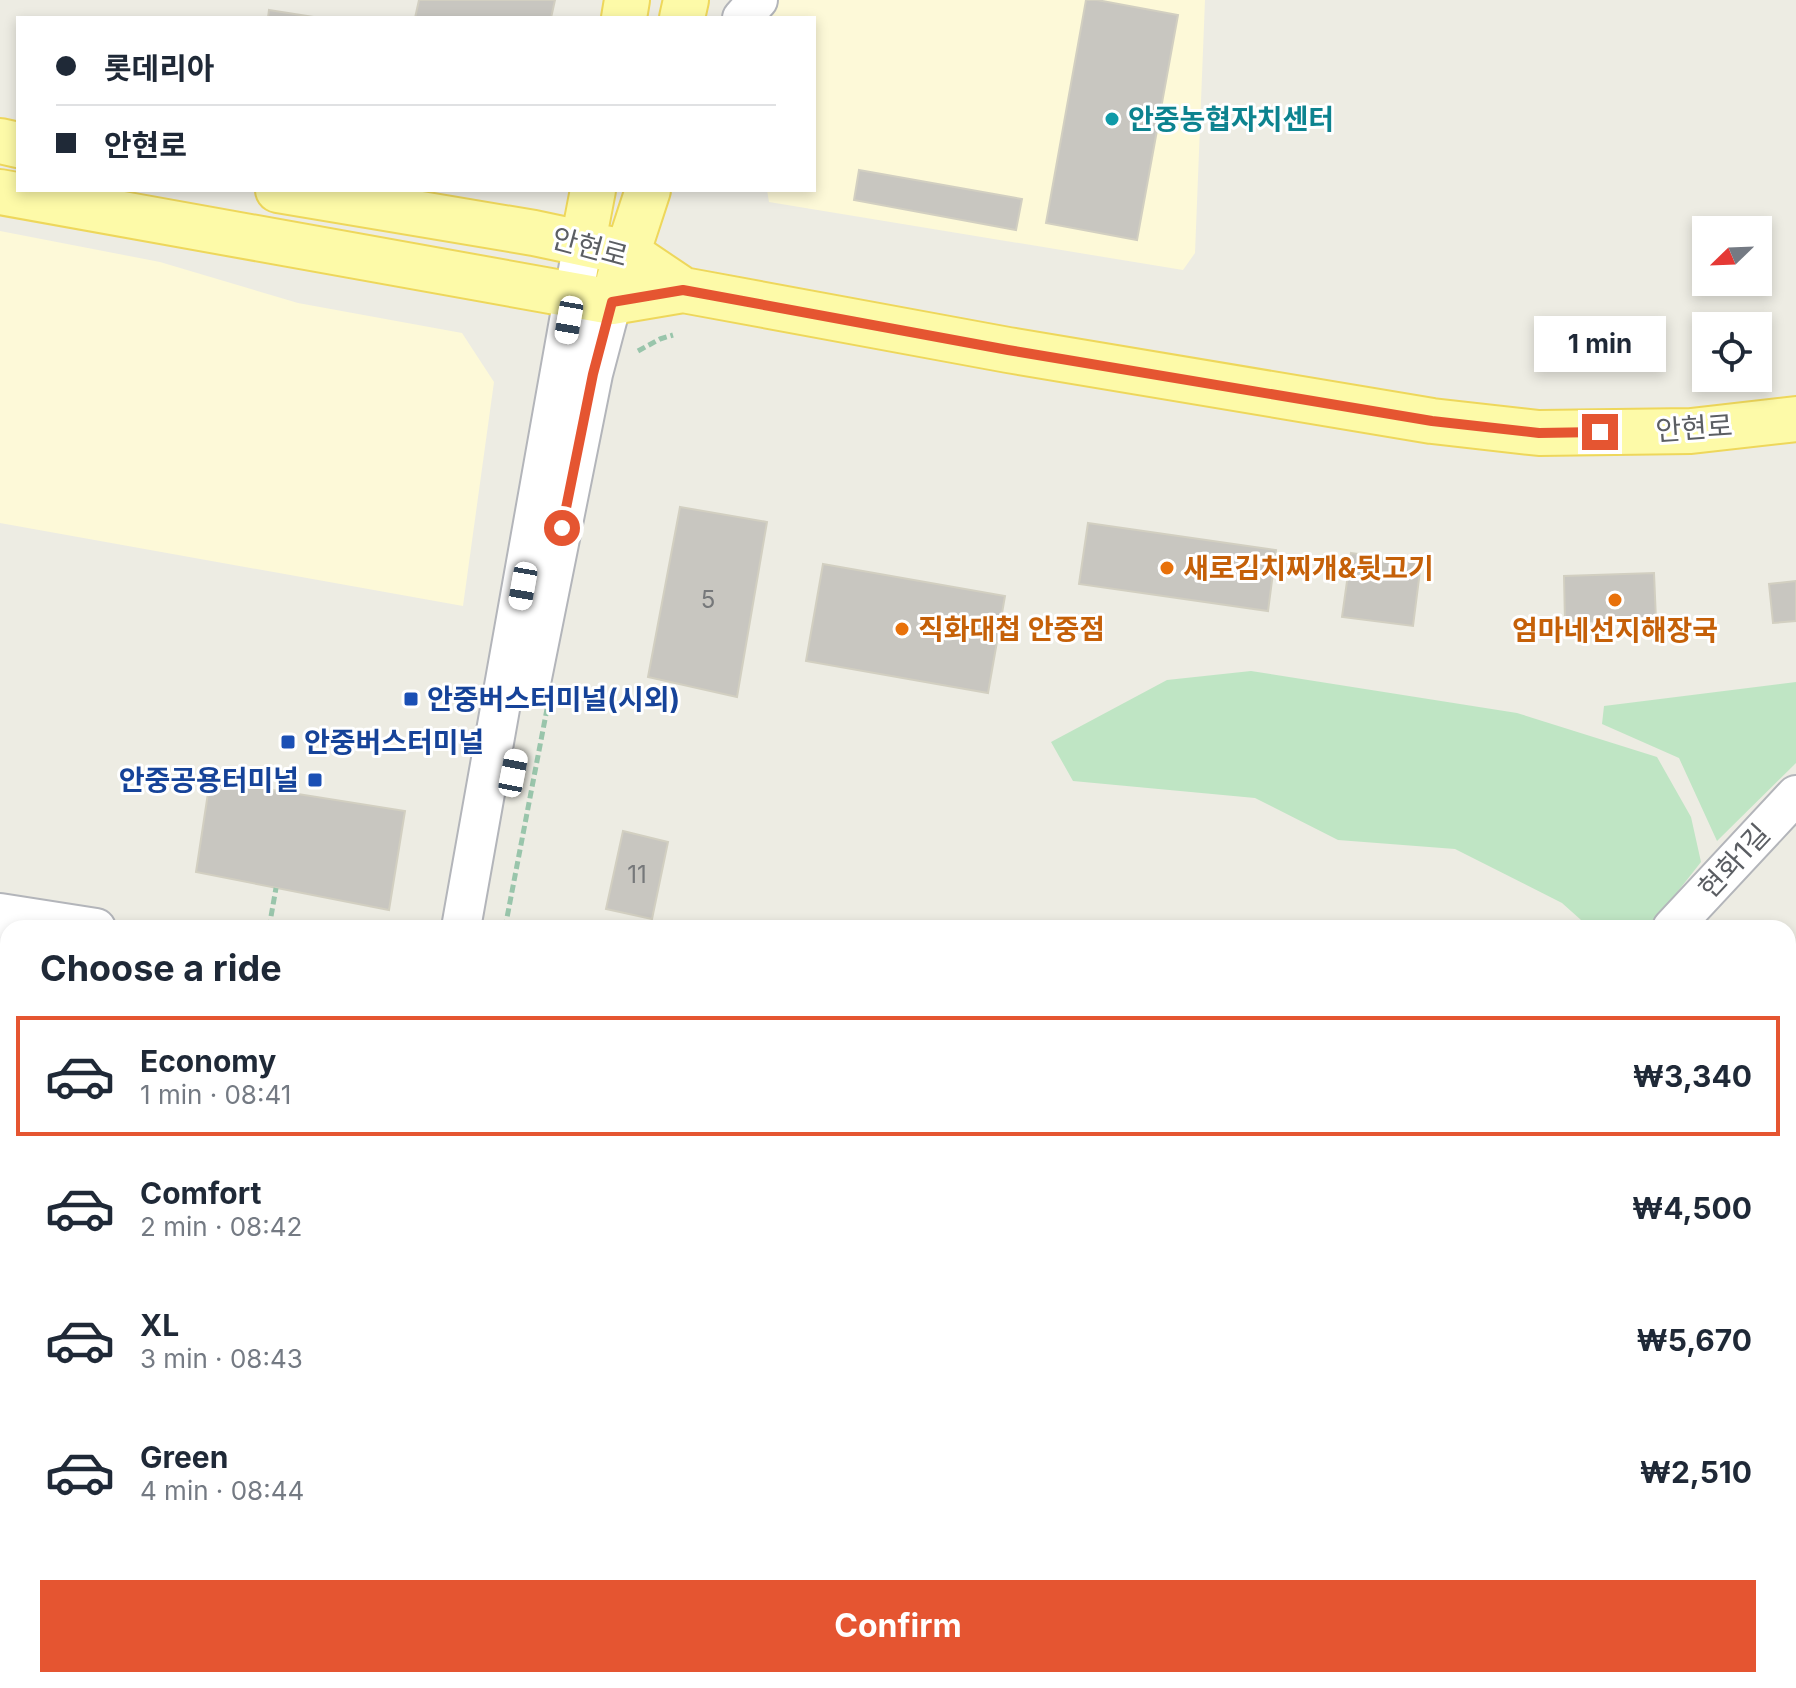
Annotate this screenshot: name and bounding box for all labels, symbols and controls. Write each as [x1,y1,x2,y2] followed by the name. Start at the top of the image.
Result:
[104,50,214,86] text: 롯데리아
[1128,102,1334,136] place label: 안중농협자치센터
[1103,110,1121,128] marker: 안중농협자치센터
[104,127,187,163] text: 안현로
[1692,216,1772,296] north arrow
[1692,216,1772,392] map controls
[548,221,632,273] street label: 안현로
[553,294,585,346] car
[1692,312,1772,392] button: locate
[1534,316,1666,372] callout: 1 min
[1568,328,1632,359] text: 1 min
[1654,408,1734,448] street label: 안현로
[1582,414,1618,450] route end
[544,510,580,546] route start
[1183,551,1434,585] place label: 새로김치찌개&뒷고기
[1158,559,1176,577] marker: 새로김치찌개&뒷고기
[507,560,539,612] car
[701,585,715,614] house number: 5
[1606,591,1624,609] marker: 엄마네선지해장국
[918,612,1105,646] place label: 직화대첩 안중점
[1512,613,1718,647] place label: 엄마네선지해장국
[893,620,911,638] marker: 직화대첩 안중점
[427,682,680,716] place label: 안중버스터미널(시외)
[402,690,420,708] marker: 안중버스터미널(시외)
[304,725,484,759] place label: 안중버스터미널
[279,733,297,751] marker: 안중버스터미널
[497,747,529,799] car
[119,763,299,797] place label: 안중공용터미널
[306,771,324,789] marker: 안중공용터미널
[1691,817,1777,905] street label: 현화1길
[627,860,647,889] house number: 11
[40,946,282,990] text: Choose a ride
[44,1040,116,1112] icon: car
[140,1043,276,1079] text: Economy
[1633,1058,1752,1094] text: ₩3,340
[140,1079,291,1110] text: 1 min · 08:41
[44,1172,116,1244] icon: car
[140,1175,261,1211] text: Comfort
[1632,1190,1752,1226] text: ₩4,500
[140,1211,302,1242] text: 2 min · 08:42
[44,1304,116,1376] icon: car
[140,1307,179,1343] text: XL
[1636,1322,1752,1358] text: ₩5,670
[140,1343,303,1374] text: 3 min · 08:43
[44,1436,116,1508] icon: car
[140,1439,228,1475] text: Green
[1640,1454,1752,1490] text: ₩2,510
[140,1475,304,1506] text: 4 min · 08:44
[40,1580,1756,1672] button: Confirm

